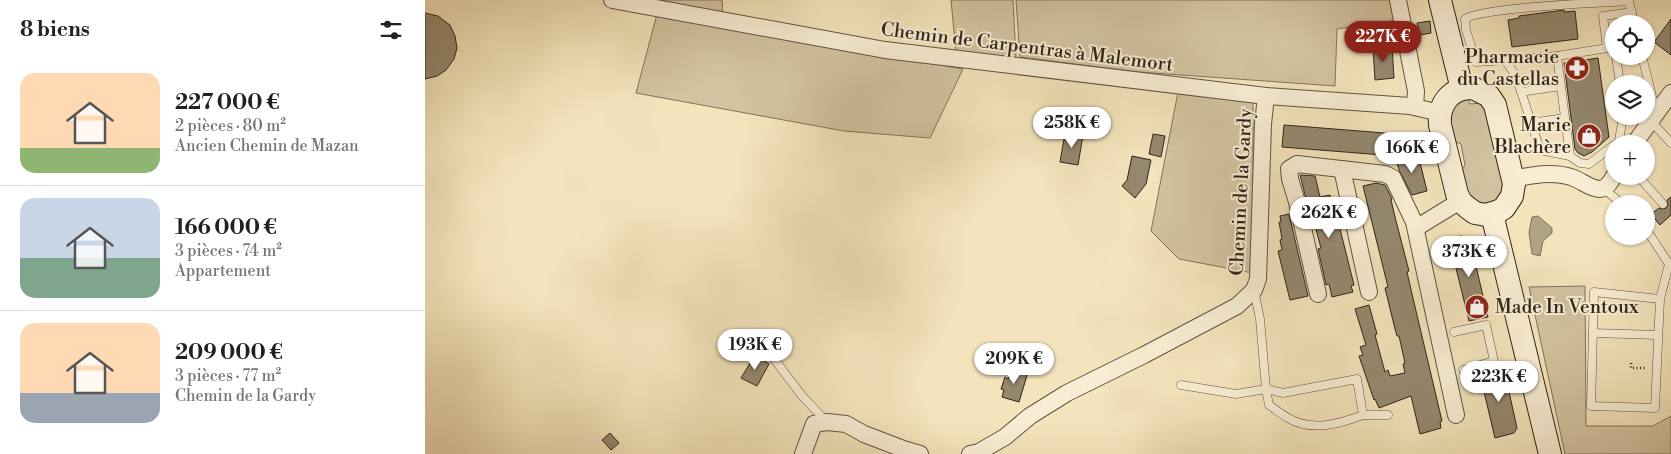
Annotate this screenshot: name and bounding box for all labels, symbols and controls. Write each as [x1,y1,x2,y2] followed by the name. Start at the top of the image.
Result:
[1605,15,1655,245] map controls
[1605,15,1655,65] button: locate
[377,16,405,44] icon: filters
[20,17,90,43] text: 8 biens
[879,17,1175,77] street label: Chemin de Carpentras à Malemort
[1342,20,1424,63] pin: 227K €
[1355,27,1411,47] text: 227K €
[1457,45,1559,91] place label: Pharmacie du Castellas
[1564,55,1590,81] pharmacy icon: Pharmacie du Castellas
[1605,75,1655,125] button: layers
[175,90,280,116] text: 227 000 €
[60,93,120,153] icon: home
[1031,106,1113,149] pin: 258K €
[1225,107,1257,276] street label: Chemin de la Gardy
[1044,113,1100,133] text: 258K €
[1493,113,1571,159] place label: Marie Blachère
[175,116,286,136] text: 2 pièces · 80 m²
[1576,123,1602,149] shop icon: Marie Blachère
[1371,132,1453,174] pin: 166K €
[1605,135,1655,185] button: +
[175,136,359,156] text: Ancien Chemin de Mazan
[1385,138,1439,158] text: 166K €
[1605,195,1655,245] button: −
[1288,196,1370,239] pin: 262K €
[1301,203,1357,223] text: 262K €
[175,215,277,241] text: 166 000 €
[60,218,120,278] icon: home
[1428,236,1510,278] pin: 373K €
[175,241,282,261] text: 3 pièces · 74 m²
[1442,242,1496,262] text: 373K €
[175,261,271,281] text: Appartement
[1464,294,1490,320] shop icon: Made In Ventoux
[1495,295,1639,319] place label: Made In Ventoux
[714,328,796,371] pin: 193K €
[728,335,782,355] text: 193K €
[175,340,283,366] text: 209 000 €
[973,342,1055,385] pin: 209K €
[60,343,120,403] icon: home
[985,349,1043,369] text: 209K €
[1458,360,1540,403] pin: 223K €
[175,366,281,386] text: 3 pièces · 77 m²
[1471,367,1527,387] text: 223K €
[175,386,316,406] text: Chemin de la Gardy

